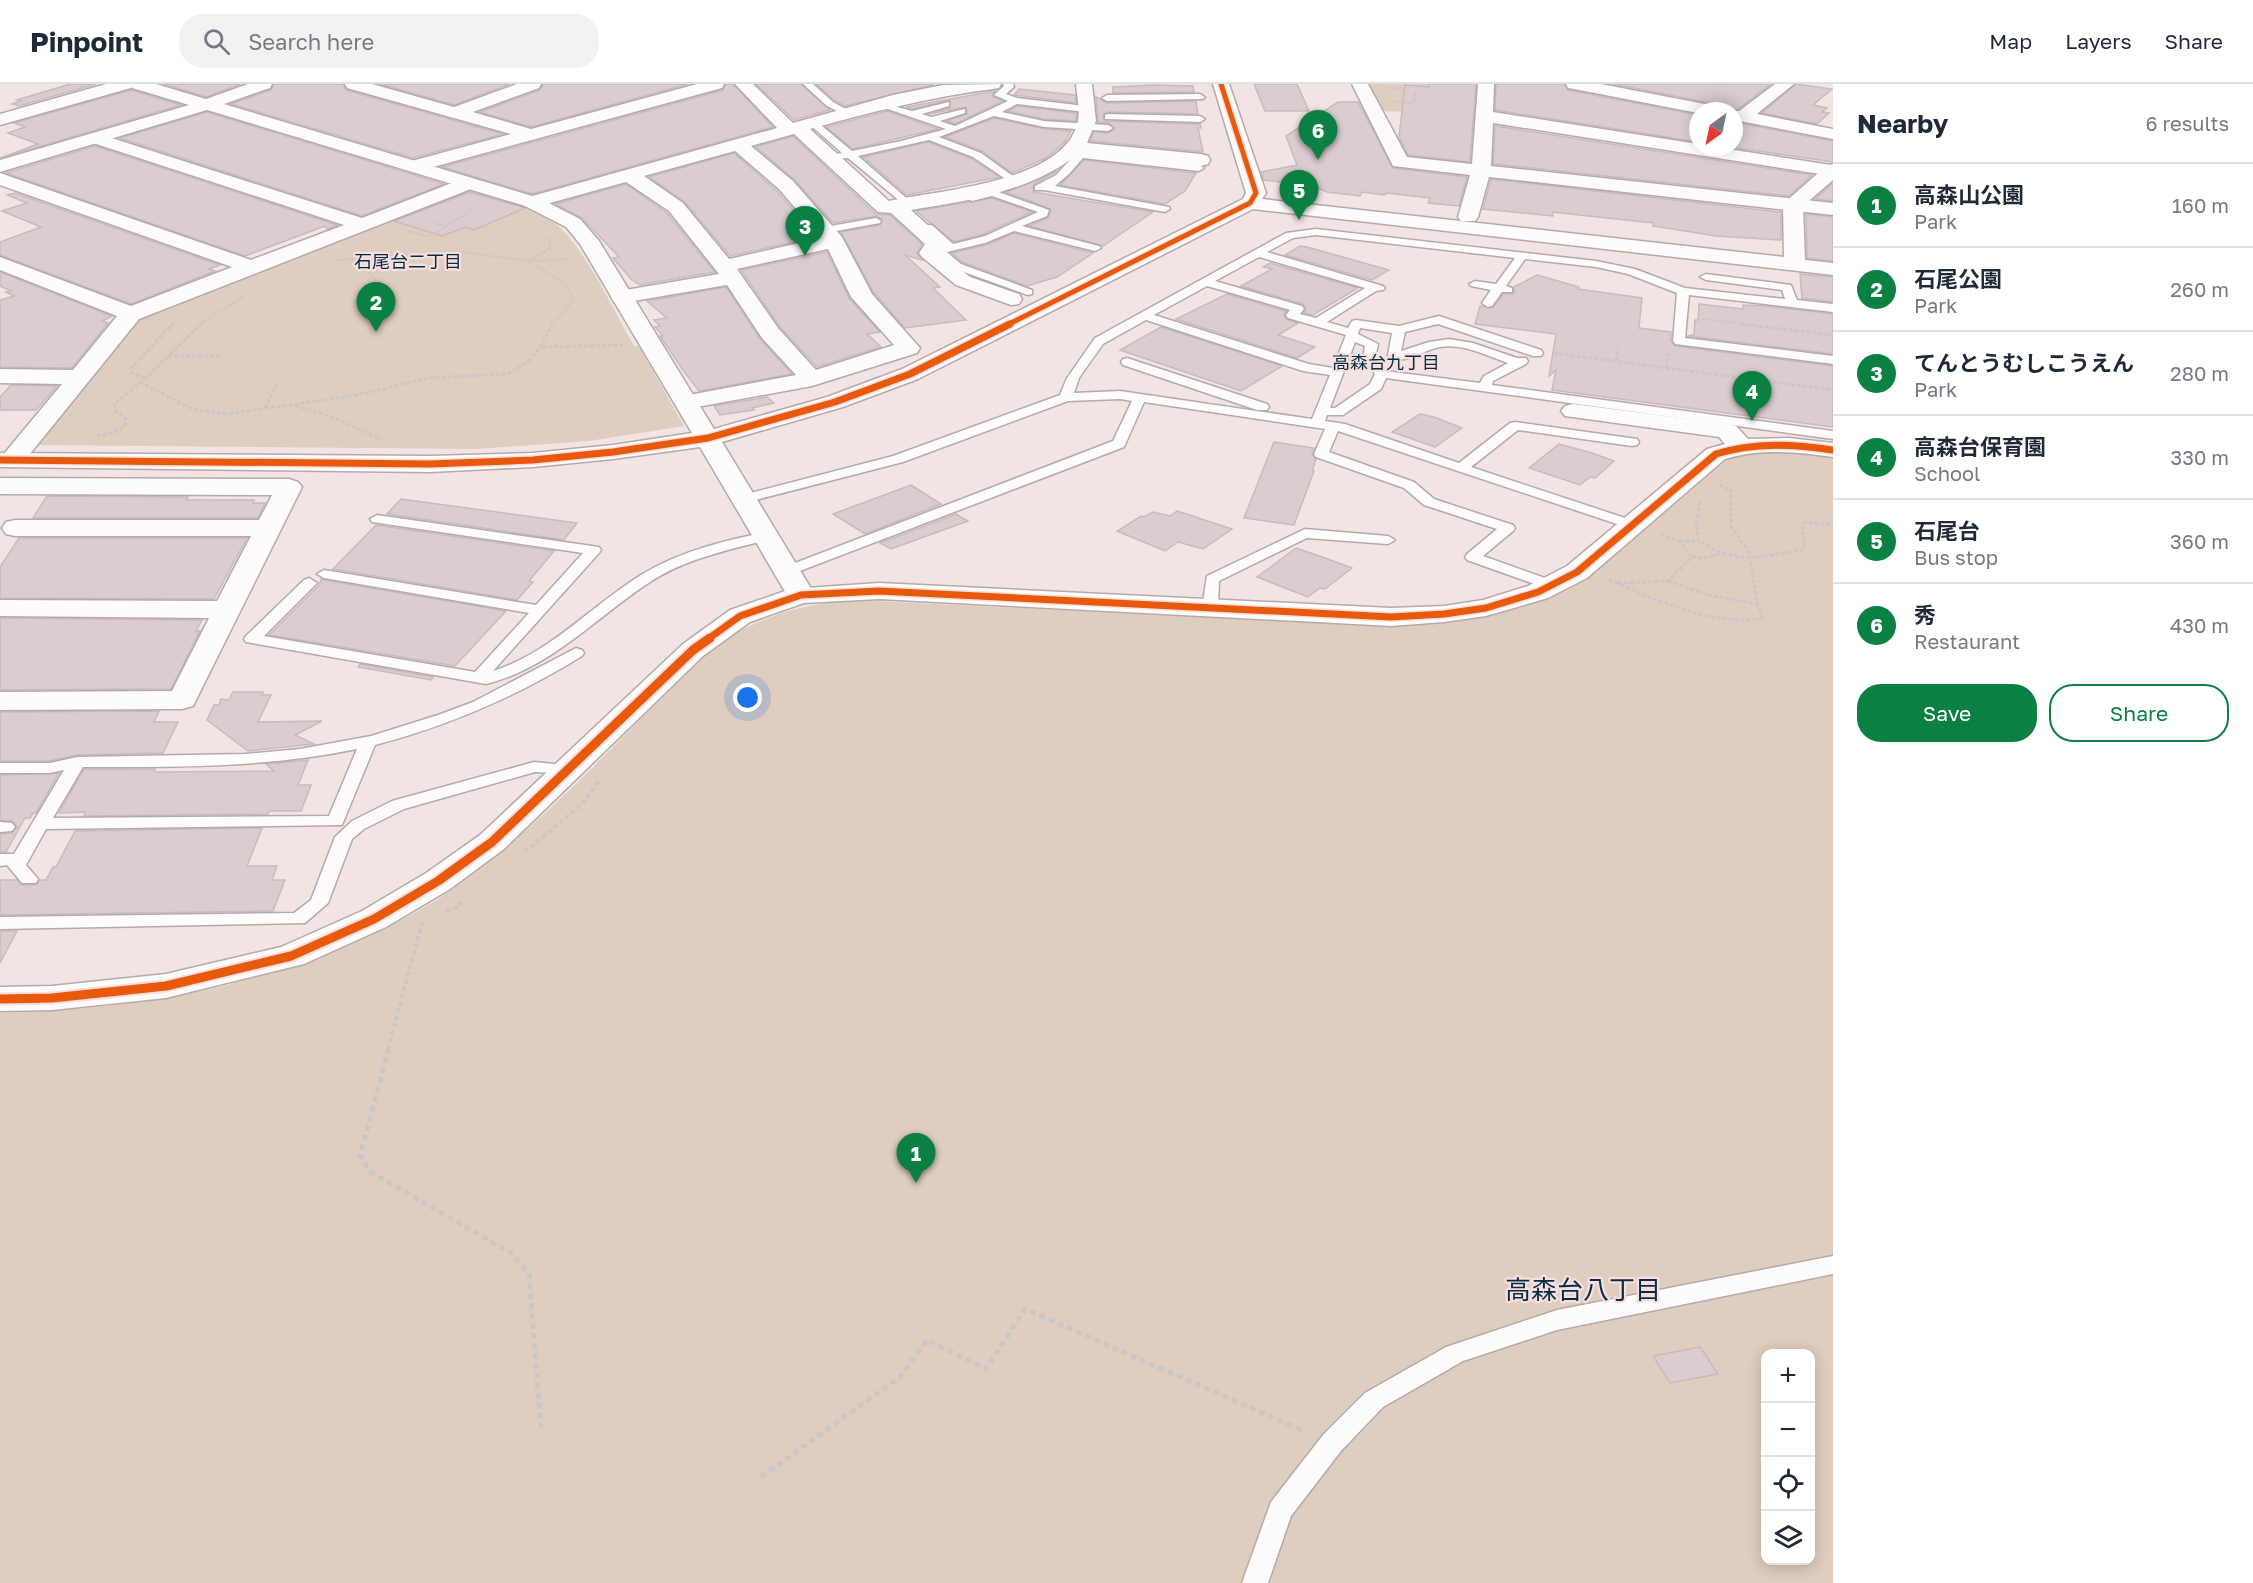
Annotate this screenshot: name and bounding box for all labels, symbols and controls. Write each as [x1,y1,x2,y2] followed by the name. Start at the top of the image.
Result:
[179,14,599,68] search box
[30,25,143,58] text: Pinpoint
[200,25,233,58] icon: search
[248,28,374,55] text: Search here
[1989,28,2032,54] text: Map
[2065,28,2132,54] text: Layers
[2165,28,2223,54] text: Share
[1689,102,1743,156] north arrow
[1857,108,1948,139] text: Nearby
[1298,110,1338,160] pin: 6
[2145,111,2229,135] text: 6 results
[1280,170,1318,220] pin: 5
[1914,181,2024,208] text: 高森山公園
[1871,193,1882,217] text: 1
[2172,193,2229,217] text: 160 m
[786,206,824,256] pin: 3
[1914,209,1957,233] text: Park
[354,250,462,272] district label: 石尾台二丁目
[1914,265,2002,292] text: 石尾公園
[1870,277,1883,301] text: 2
[2170,277,2229,301] text: 260 m
[356,282,395,332] pin: 2
[1914,293,1957,317] text: Park
[1914,349,2134,376] text: てんとうむしこうえん
[1332,351,1440,373] district label: 高森台九丁目
[1870,361,1883,385] text: 3
[2170,361,2229,385] text: 280 m
[1732,372,1772,421] pin: 4
[1914,377,1957,401] text: Park
[1914,433,2046,460] text: 高森台保育園
[1870,445,1883,469] text: 4
[2171,445,2229,469] text: 330 m
[1914,461,1980,485] text: School
[1914,517,1980,544] text: 石尾台
[1870,529,1883,553] text: 5
[2170,529,2229,553] text: 360 m
[1914,545,1998,569] text: Bus stop
[1914,601,1936,628] text: 秀
[1870,613,1883,637] text: 6
[2170,613,2229,637] text: 430 m
[1914,629,2020,653] text: Restaurant
[733,683,762,712] your location
[1857,684,2037,742] button: Save
[2049,684,2229,742] button: Share
[896,1134,936,1183] pin: 1
[1505,1274,1661,1305] district label: 高森台八丁目
[1761,1349,1815,1565] map controls
[1761,1349,1815,1403] button: +
[1761,1403,1815,1457] button: −
[1761,1457,1815,1511] button: locate
[1761,1511,1815,1565] button: layers

